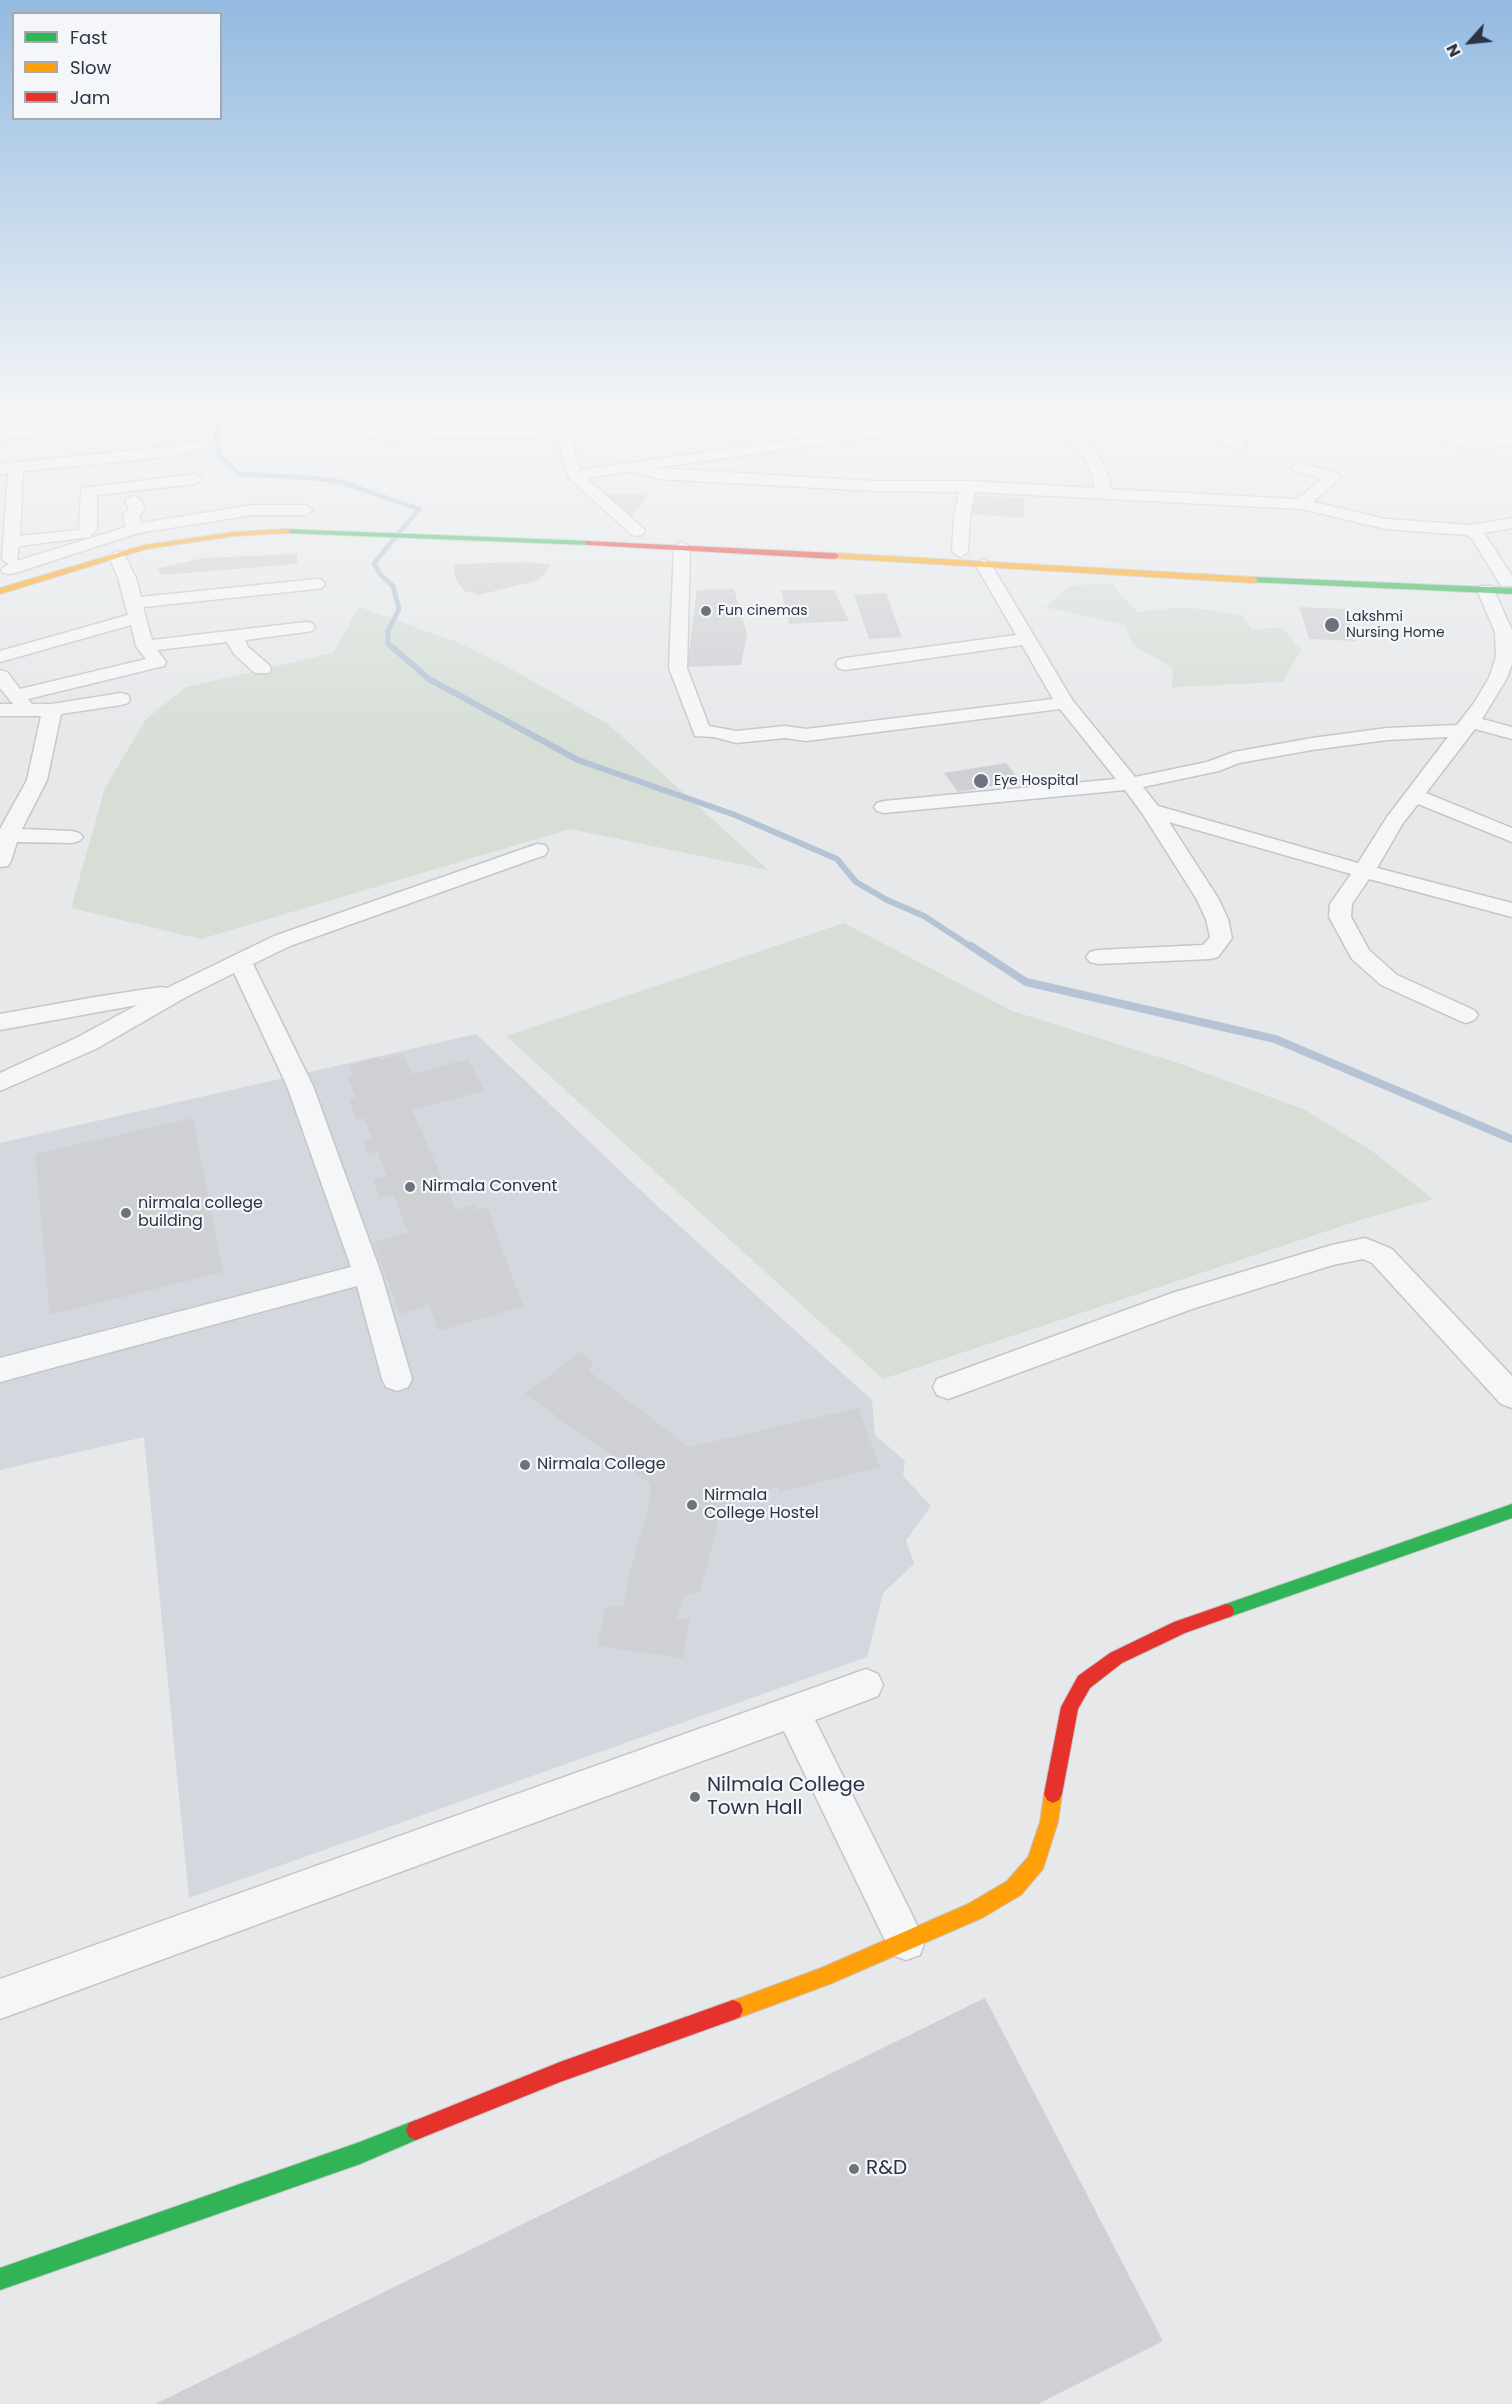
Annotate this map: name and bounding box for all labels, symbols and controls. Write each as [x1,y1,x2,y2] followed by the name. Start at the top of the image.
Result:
[12,12,222,120] legend
[1440,12,1500,72] north arrow
[70,25,107,50] text: Fast
[1441,40,1467,61] text: N
[70,55,111,80] text: Slow
[70,85,110,110] text: Jam
[718,603,807,619] place label: Fun cinemas
[699,604,713,618] marker: Fun cinemas
[1346,609,1445,642] place label: Lakshmi Nursing Home
[1323,616,1341,634] marker: Lakshmi Nursing Home
[972,772,990,790] marker: Eye Hospital
[994,773,1078,789] place label: Eye Hospital
[422,1177,557,1197] place label: Nirmala Convent
[403,1180,417,1194] marker: Nirmala Convent
[138,1194,263,1232] place label: nirmala college building
[119,1206,133,1220] marker: nirmala college building
[537,1455,666,1475] place label: Nirmala College
[518,1458,532,1472] marker: Nirmala College
[704,1486,819,1524] place label: Nirmala College Hostel
[685,1498,699,1512] marker: Nirmala College Hostel
[707,1774,865,1821] place label: Nilmala College Town Hall
[688,1790,702,1804] marker: Nilmala College Town Hall
[866,2157,907,2181] place label: R&D
[847,2162,861,2176] marker: R&D

